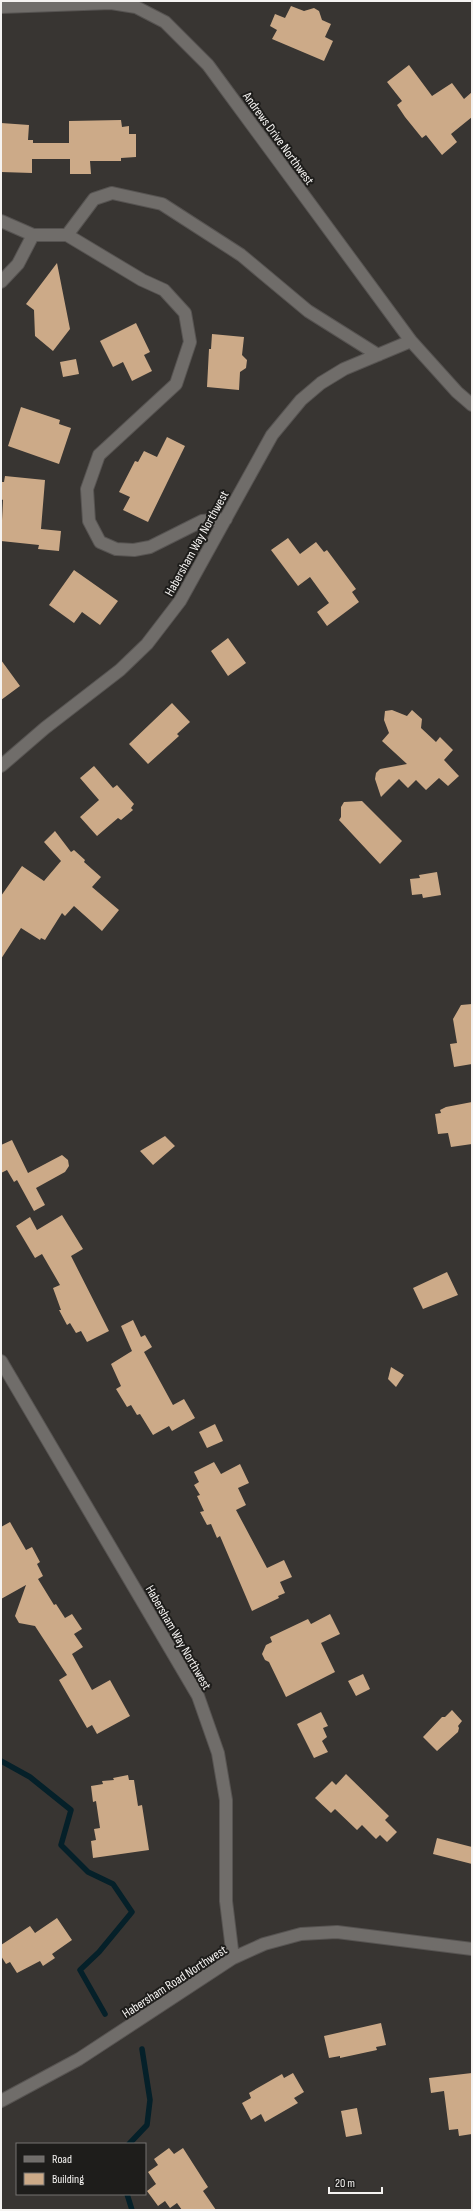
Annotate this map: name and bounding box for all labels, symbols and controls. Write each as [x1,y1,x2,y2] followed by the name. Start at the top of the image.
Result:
[239,88,317,188] street label: Andrews Drive Northwest
[161,488,233,599] street label: Habersham Way Northwest
[142,1582,215,1693] street label: Habersham Way Northwest
[119,1942,230,2022] street label: Habersham Road Northwest
[16,2143,146,2195] legend
[52,2152,72,2167] text: Road
[329,2169,382,2195] scale bar
[52,2172,84,2187] text: Building
[335,2176,355,2191] text: 20 m

